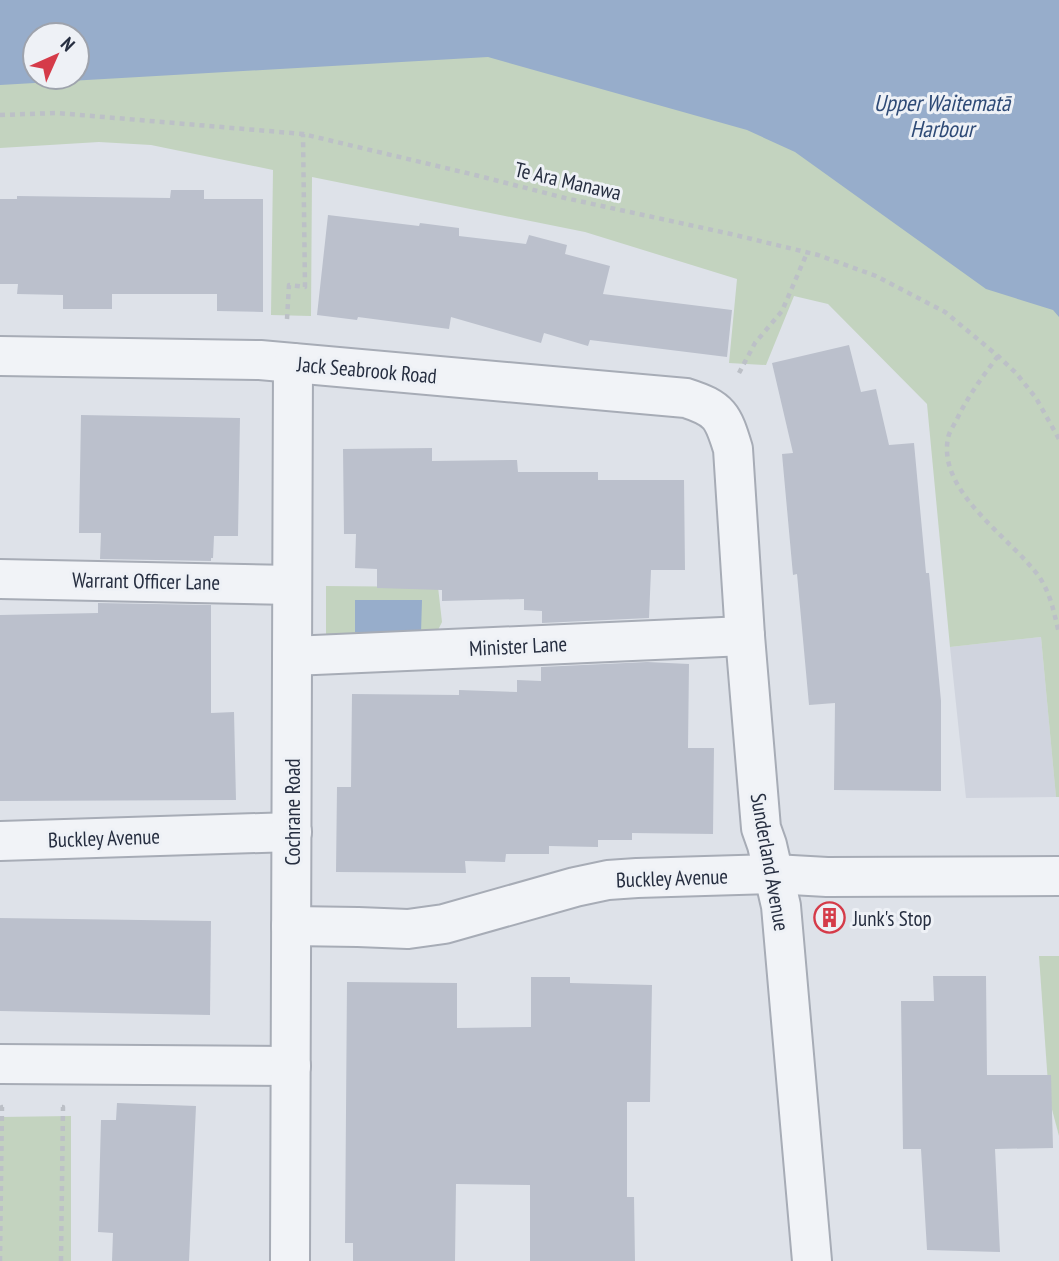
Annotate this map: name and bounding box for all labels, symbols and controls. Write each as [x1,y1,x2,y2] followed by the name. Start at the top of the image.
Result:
[21,21,91,91] north arrow
[56,32,80,56] text: N
[874,88,1013,143] water label: Upper Waitematā Harbour
[512,156,624,206] street label: Te Ara Manawa
[295,350,438,390] street label: Jack Seabrook Road
[72,566,220,596] street label: Warrant Officer Lane
[468,630,568,662] street label: Minister Lane
[279,758,306,866] street label: Cochrane Road
[745,791,795,933] street label: Sunderland Avenue
[48,823,160,853] street label: Buckley Avenue
[616,863,728,893] street label: Buckley Avenue
[813,901,847,935] building icon: Junk's Stop
[852,905,932,932] place label: Junk's Stop

